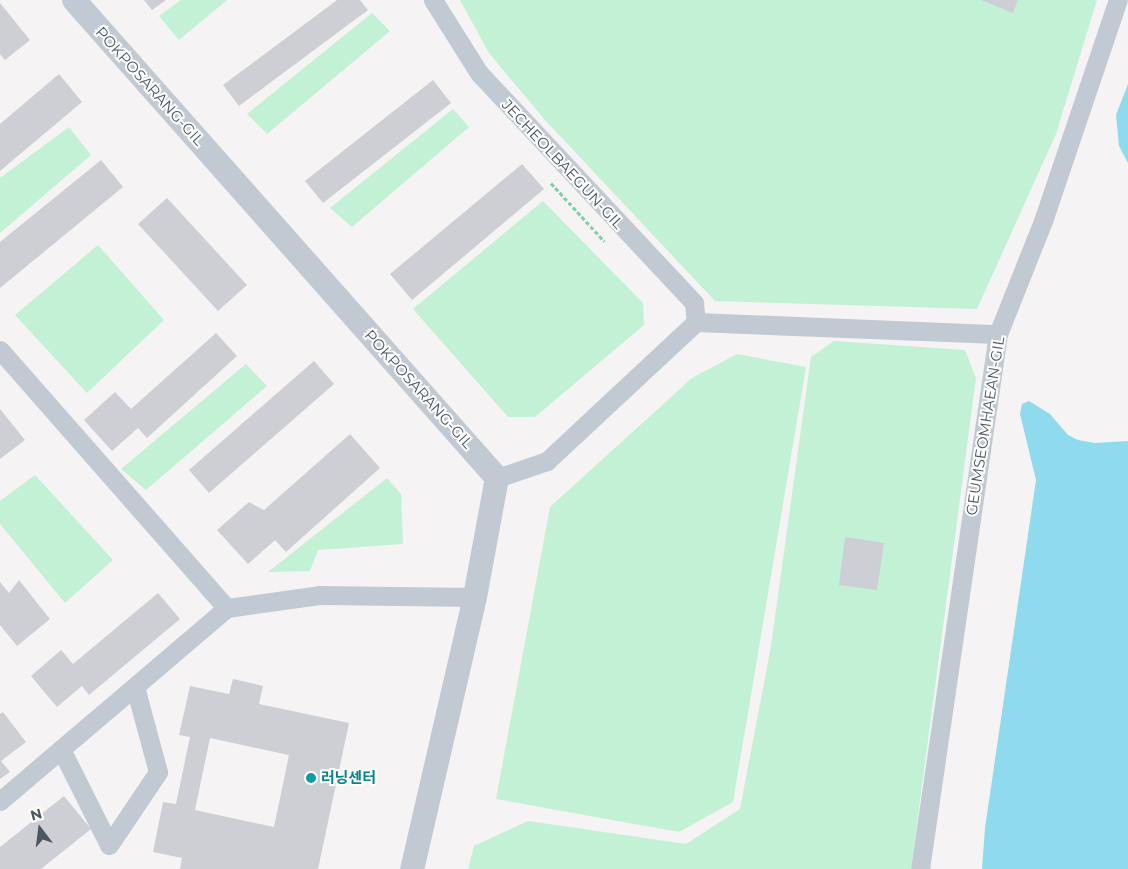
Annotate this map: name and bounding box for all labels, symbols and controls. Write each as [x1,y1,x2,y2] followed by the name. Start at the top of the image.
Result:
[92,23,208,149] street label: POKPOSARANG-GIL
[498,96,628,232] street label: JECHEOLBAEGUN-GIL
[361,326,477,452] street label: POKPOSARANG-GIL
[962,335,1008,517] street label: GEUMSEOMHAEAN-GIL
[321,769,376,787] place label: 러닝센터
[305,772,317,784] marker: 러닝센터
[15,804,65,854] north arrow
[28,804,44,825] text: N

